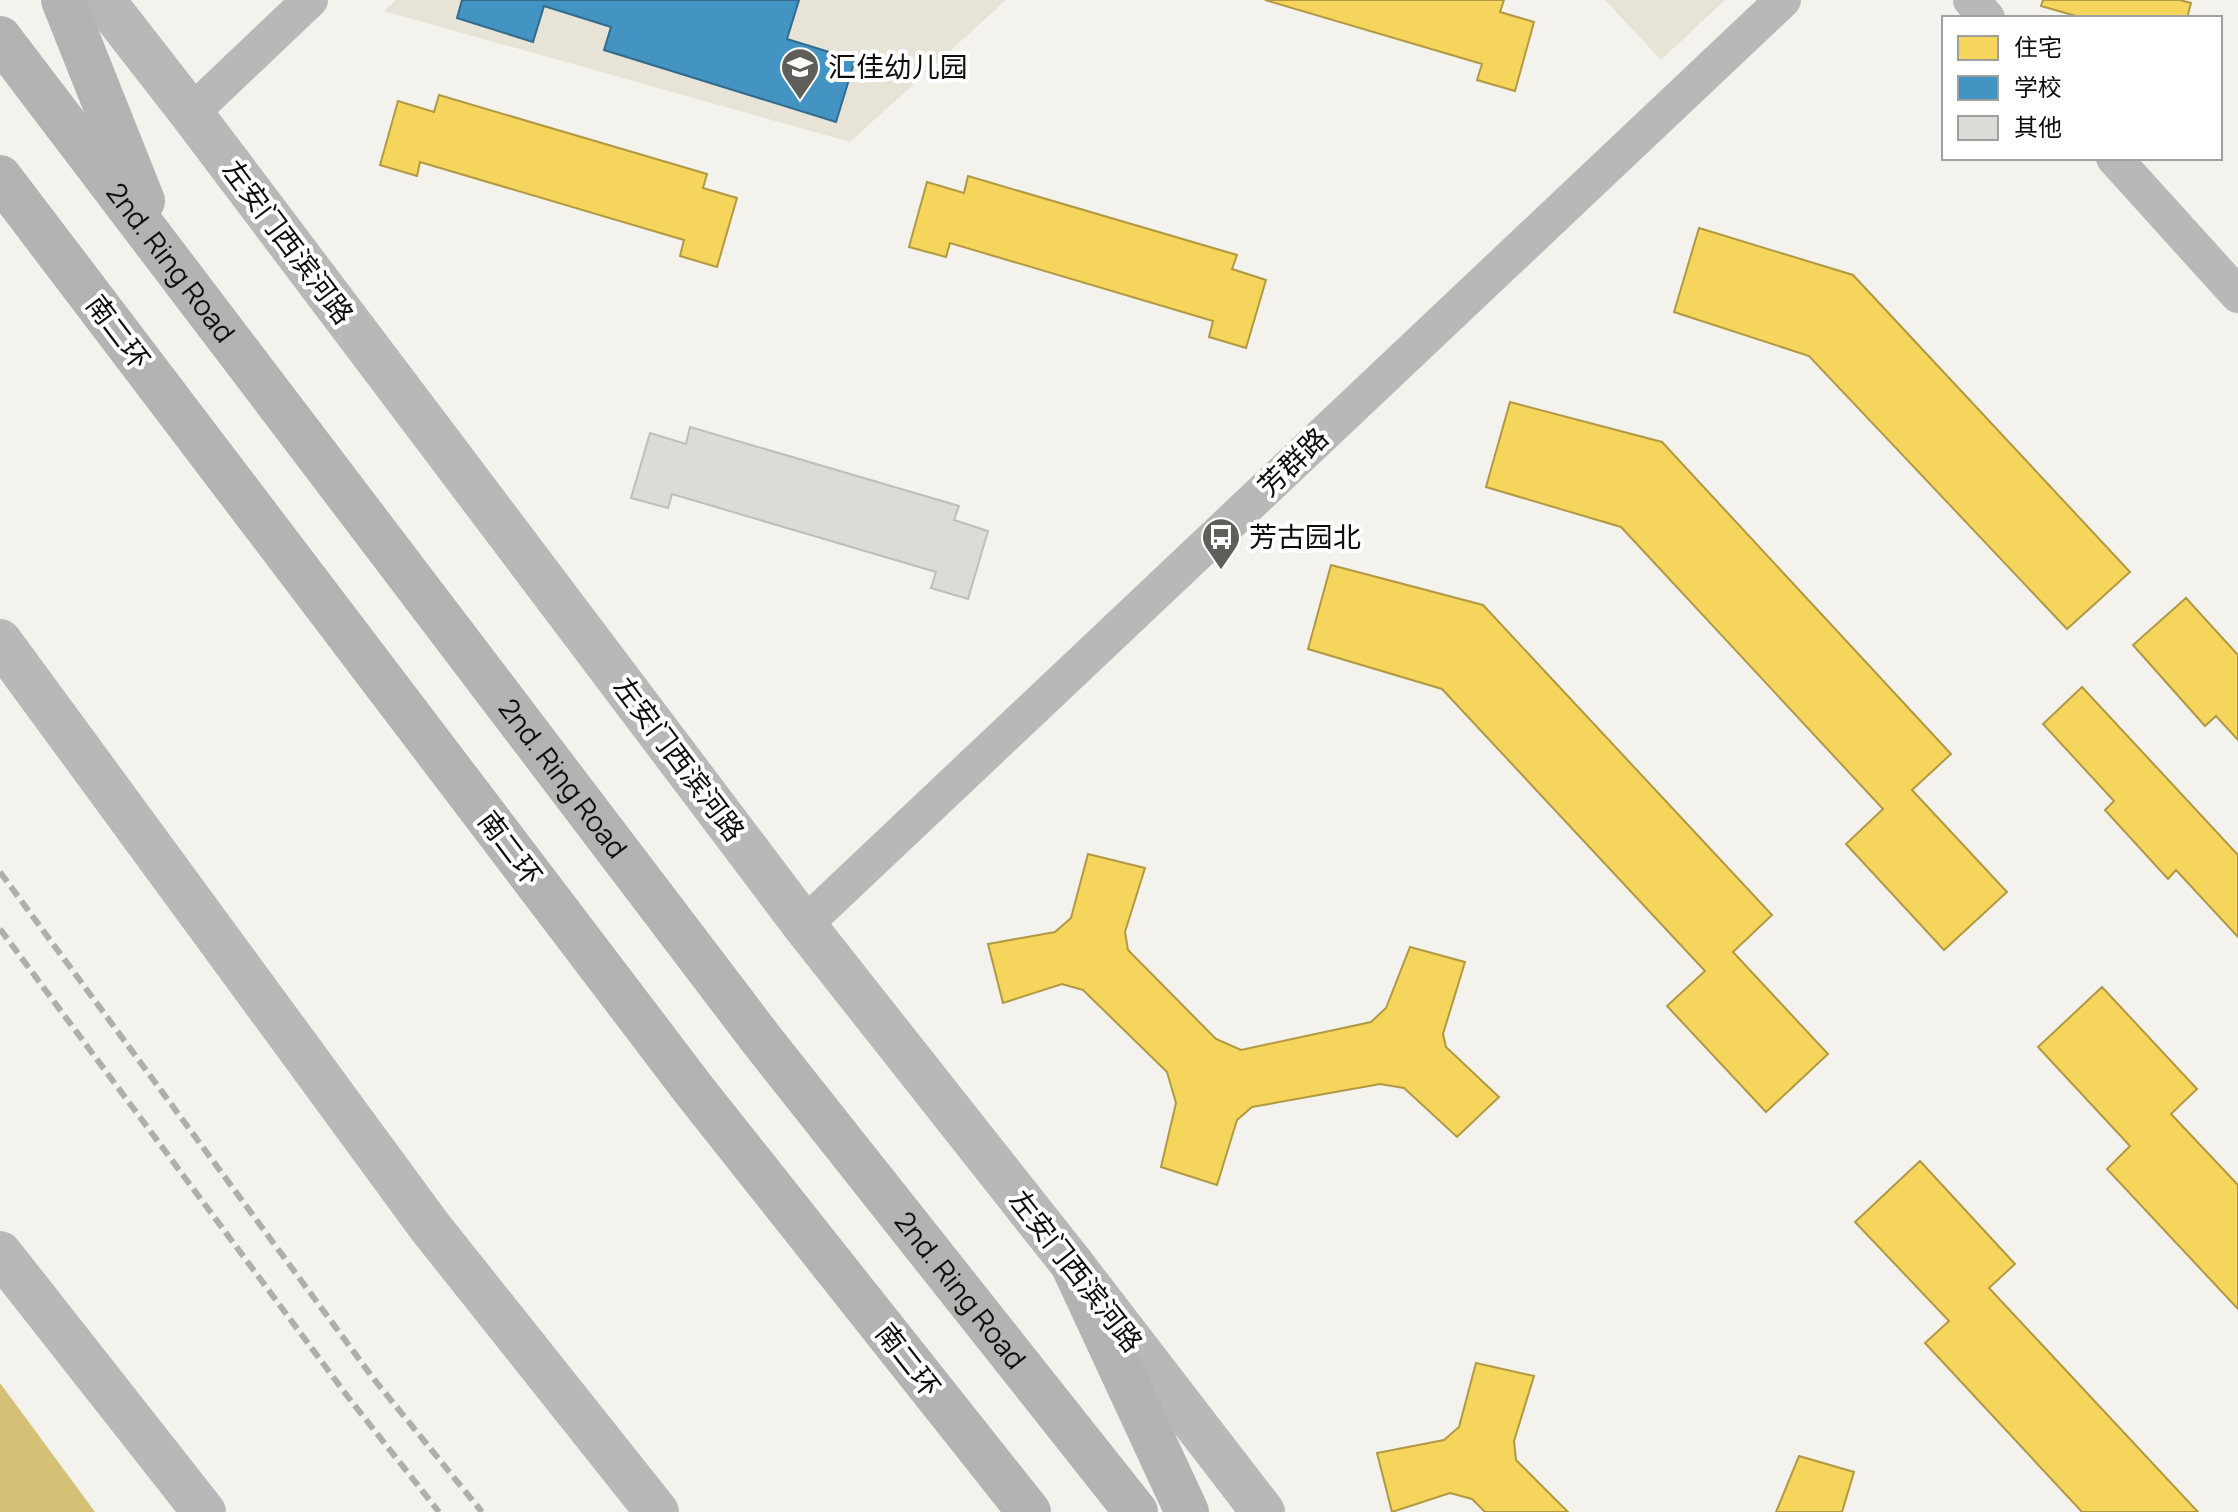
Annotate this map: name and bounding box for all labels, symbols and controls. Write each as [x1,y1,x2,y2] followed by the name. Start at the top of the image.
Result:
[1942,16,2222,160] legend
[2014,30,2062,63] text: 住宅
[779,46,821,101] school or university icon: 汇佳幼儿园
[828,47,968,85] place label: 汇佳幼儿园
[2014,70,2062,103] text: 学校
[2014,110,2062,143] text: 其他
[215,152,363,331] street label: 左安门西滨河路
[98,174,244,350] street label: 2nd. Ring Road
[78,286,159,376] street label: 南二环
[1249,418,1336,504] street label: 芳群路
[1200,516,1242,571] bus stop icon: 芳古园北
[1249,517,1361,555] place label: 芳古园北
[606,669,754,848] street label: 左安门西滨河路
[491,690,637,865] street label: 2nd. Ring Road
[470,802,551,892] street label: 南二环
[1001,1181,1152,1359] street label: 左安门西滨河路
[887,1203,1035,1376] street label: 2nd. Ring Road
[868,1315,950,1404] street label: 南二环

